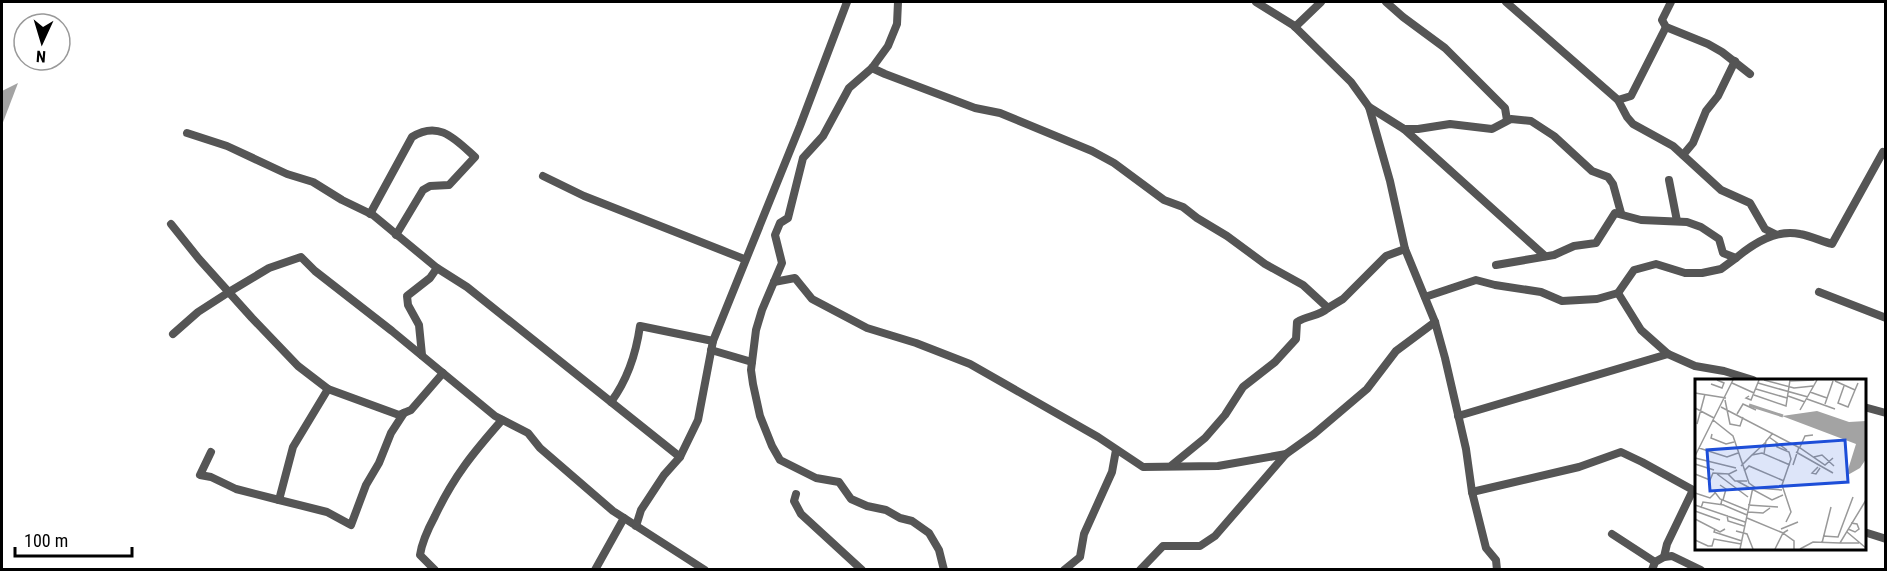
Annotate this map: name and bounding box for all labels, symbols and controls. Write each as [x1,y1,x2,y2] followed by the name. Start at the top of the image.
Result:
[12,12,72,72] north arrow
[35,47,47,66] text: N
[1695,379,1866,550] inset map
[15,520,132,558] scale bar
[24,530,68,551] text: 100 m

